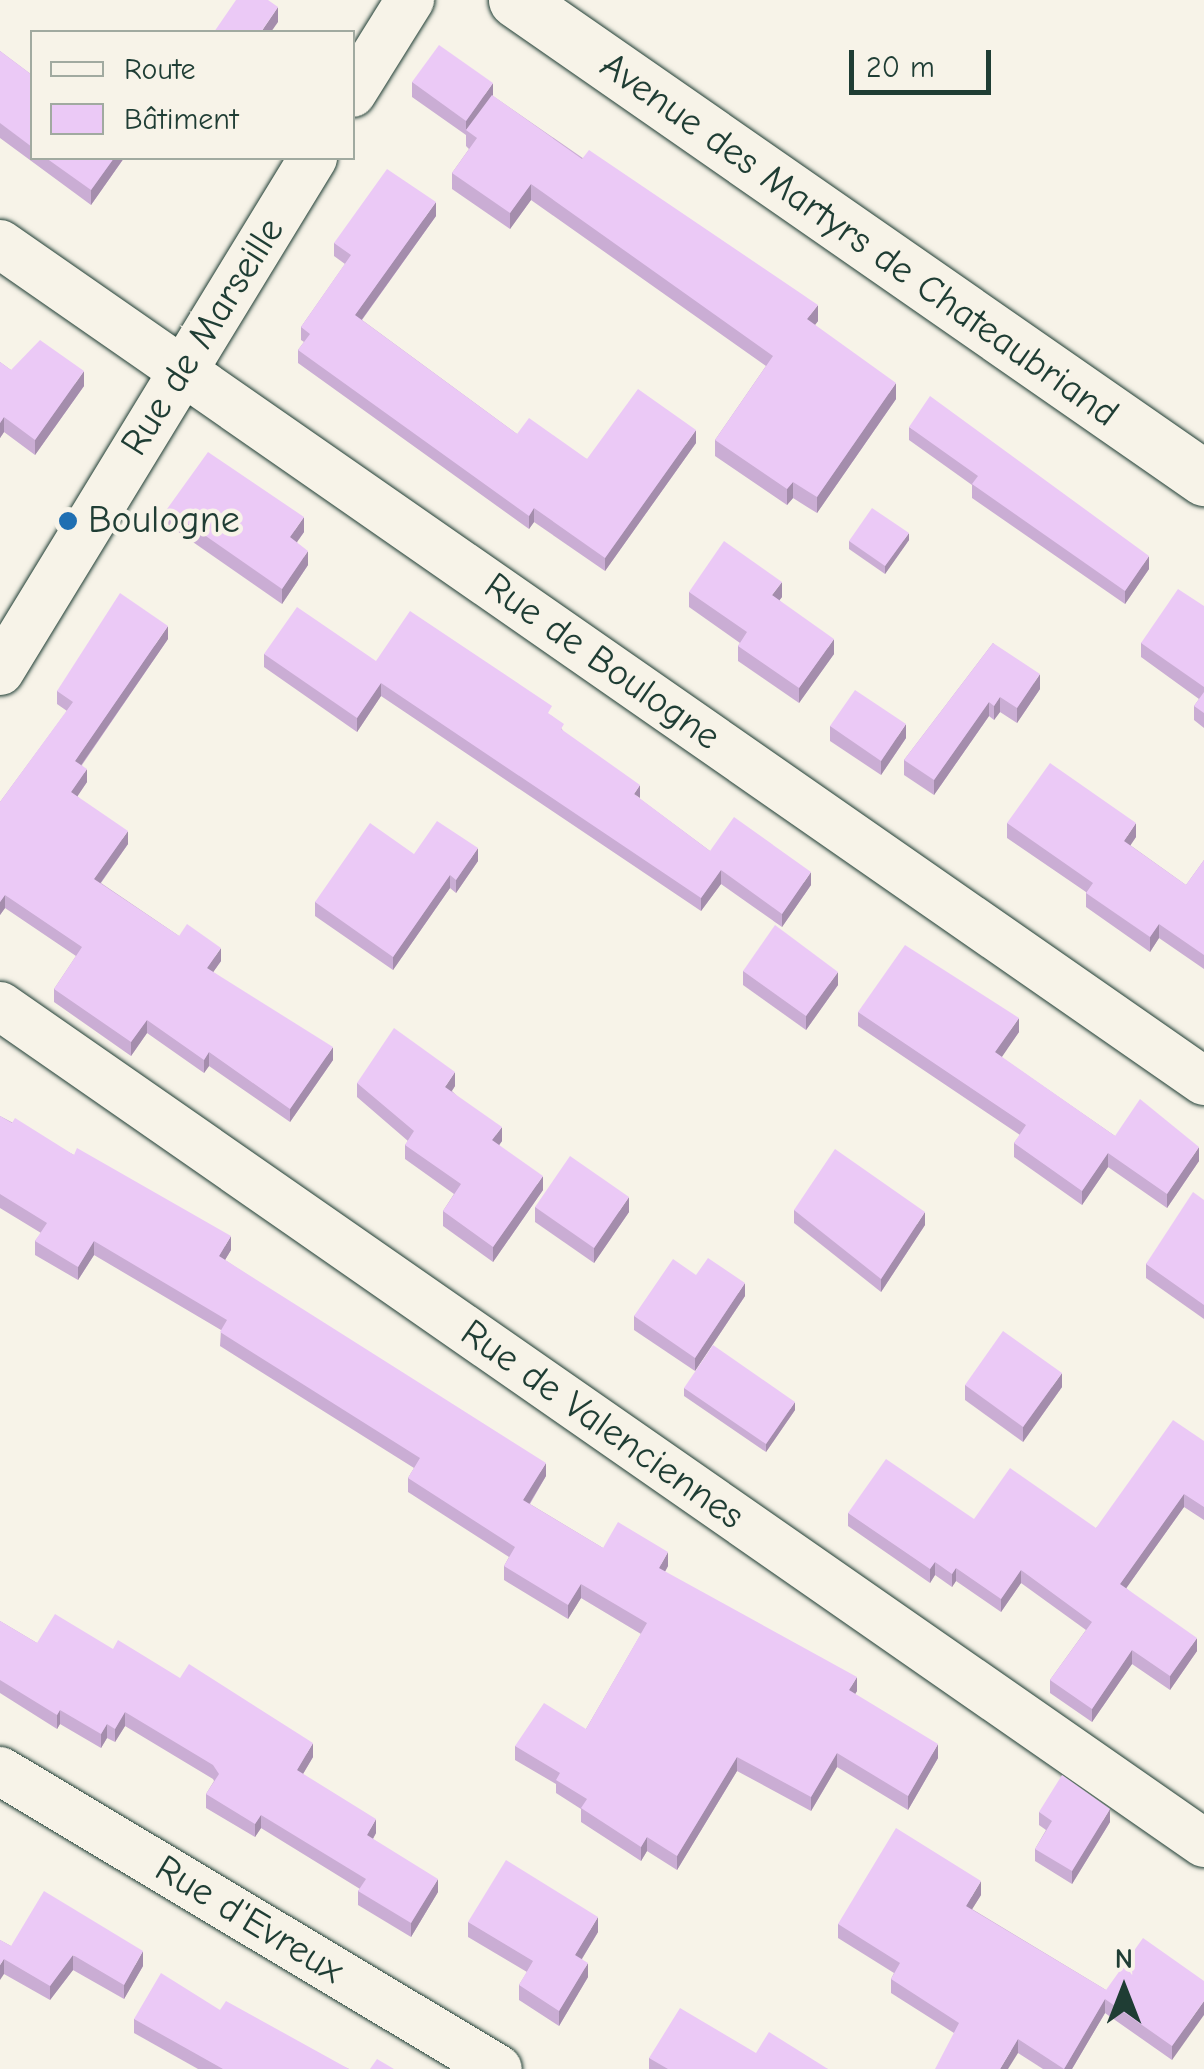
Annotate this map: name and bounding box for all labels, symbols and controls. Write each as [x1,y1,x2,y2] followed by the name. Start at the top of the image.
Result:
[30,30,355,160] legend
[854,30,996,92] scale bar
[591,43,1127,437] street label: Avenue des Martyrs de Chateaubriand
[866,50,935,85] text: 20 m
[124,52,195,87] text: Route
[124,102,238,137] text: Bâtiment
[112,210,294,464] street label: Rue de Marseille
[88,498,240,544] place label: Boulogne
[57,510,79,532] marker: Boulogne
[475,564,729,760] street label: Rue de Boulogne
[452,1310,752,1540] street label: Rue de Valenciennes
[147,1846,351,1994] street label: Rue d'Evreux
[1074,1939,1174,2039] north arrow
[1115,1943,1133,1975] text: N

